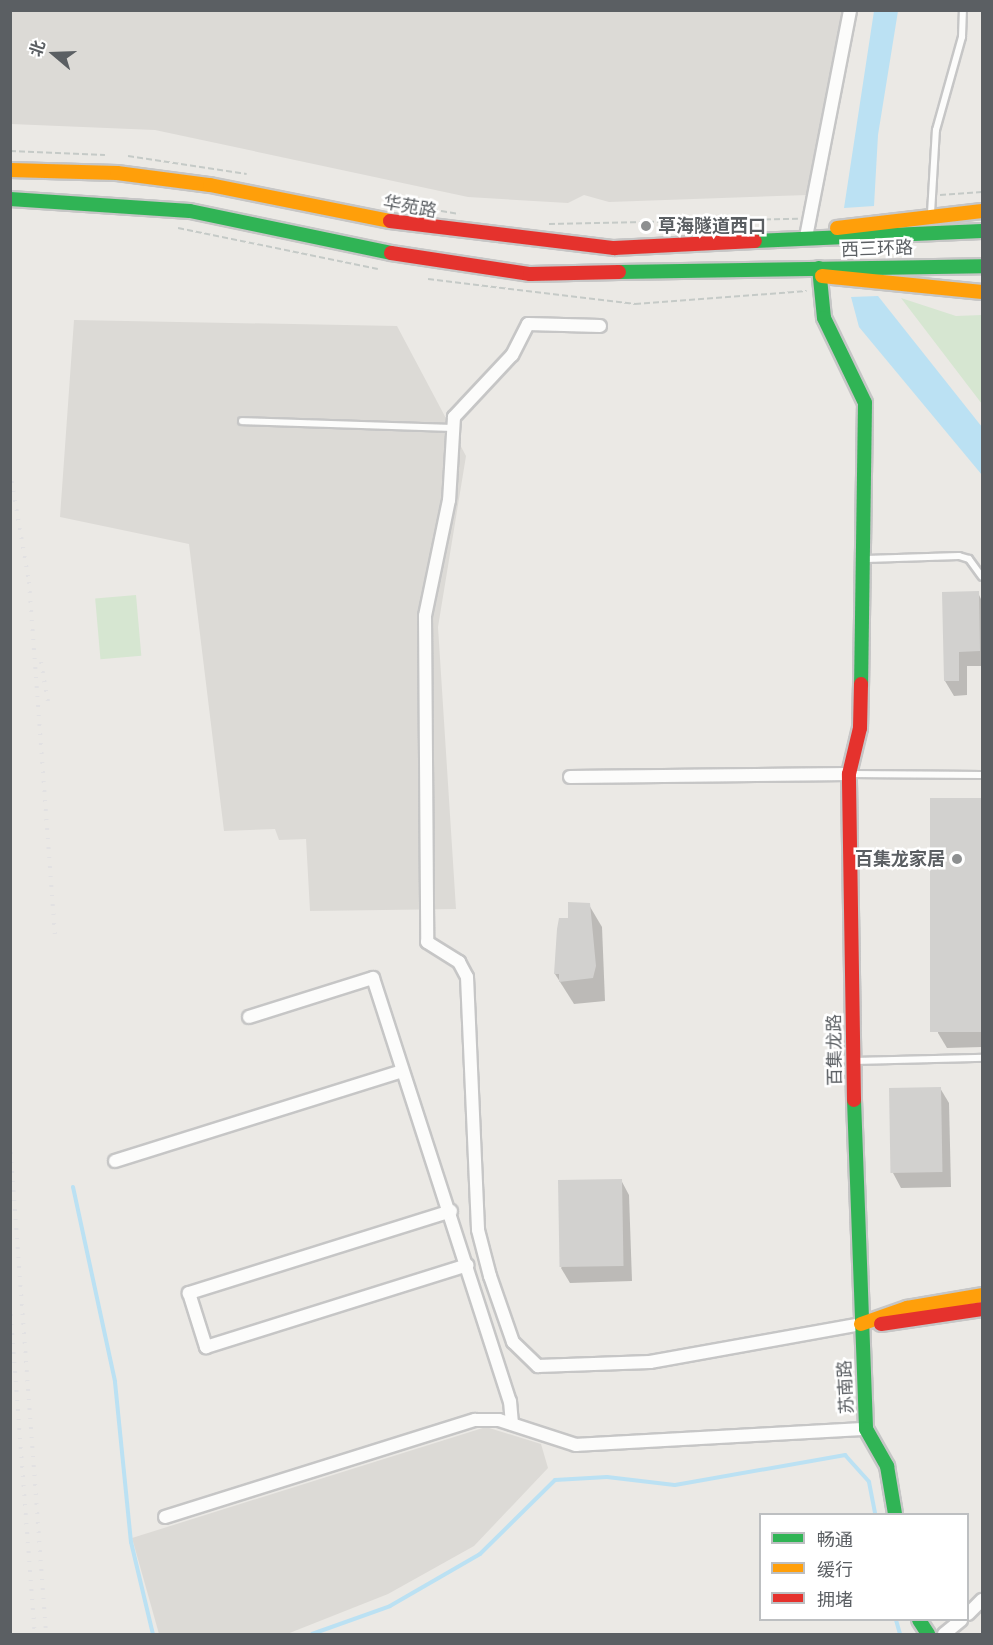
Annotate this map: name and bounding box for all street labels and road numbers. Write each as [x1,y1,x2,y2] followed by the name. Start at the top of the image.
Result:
[382,192,438,222] street label: 华苑路
[841,237,913,261] street label: 西三环路
[824,1014,846,1086] street label: 百集龙路
[834,1359,858,1415] street label: 苏南路

